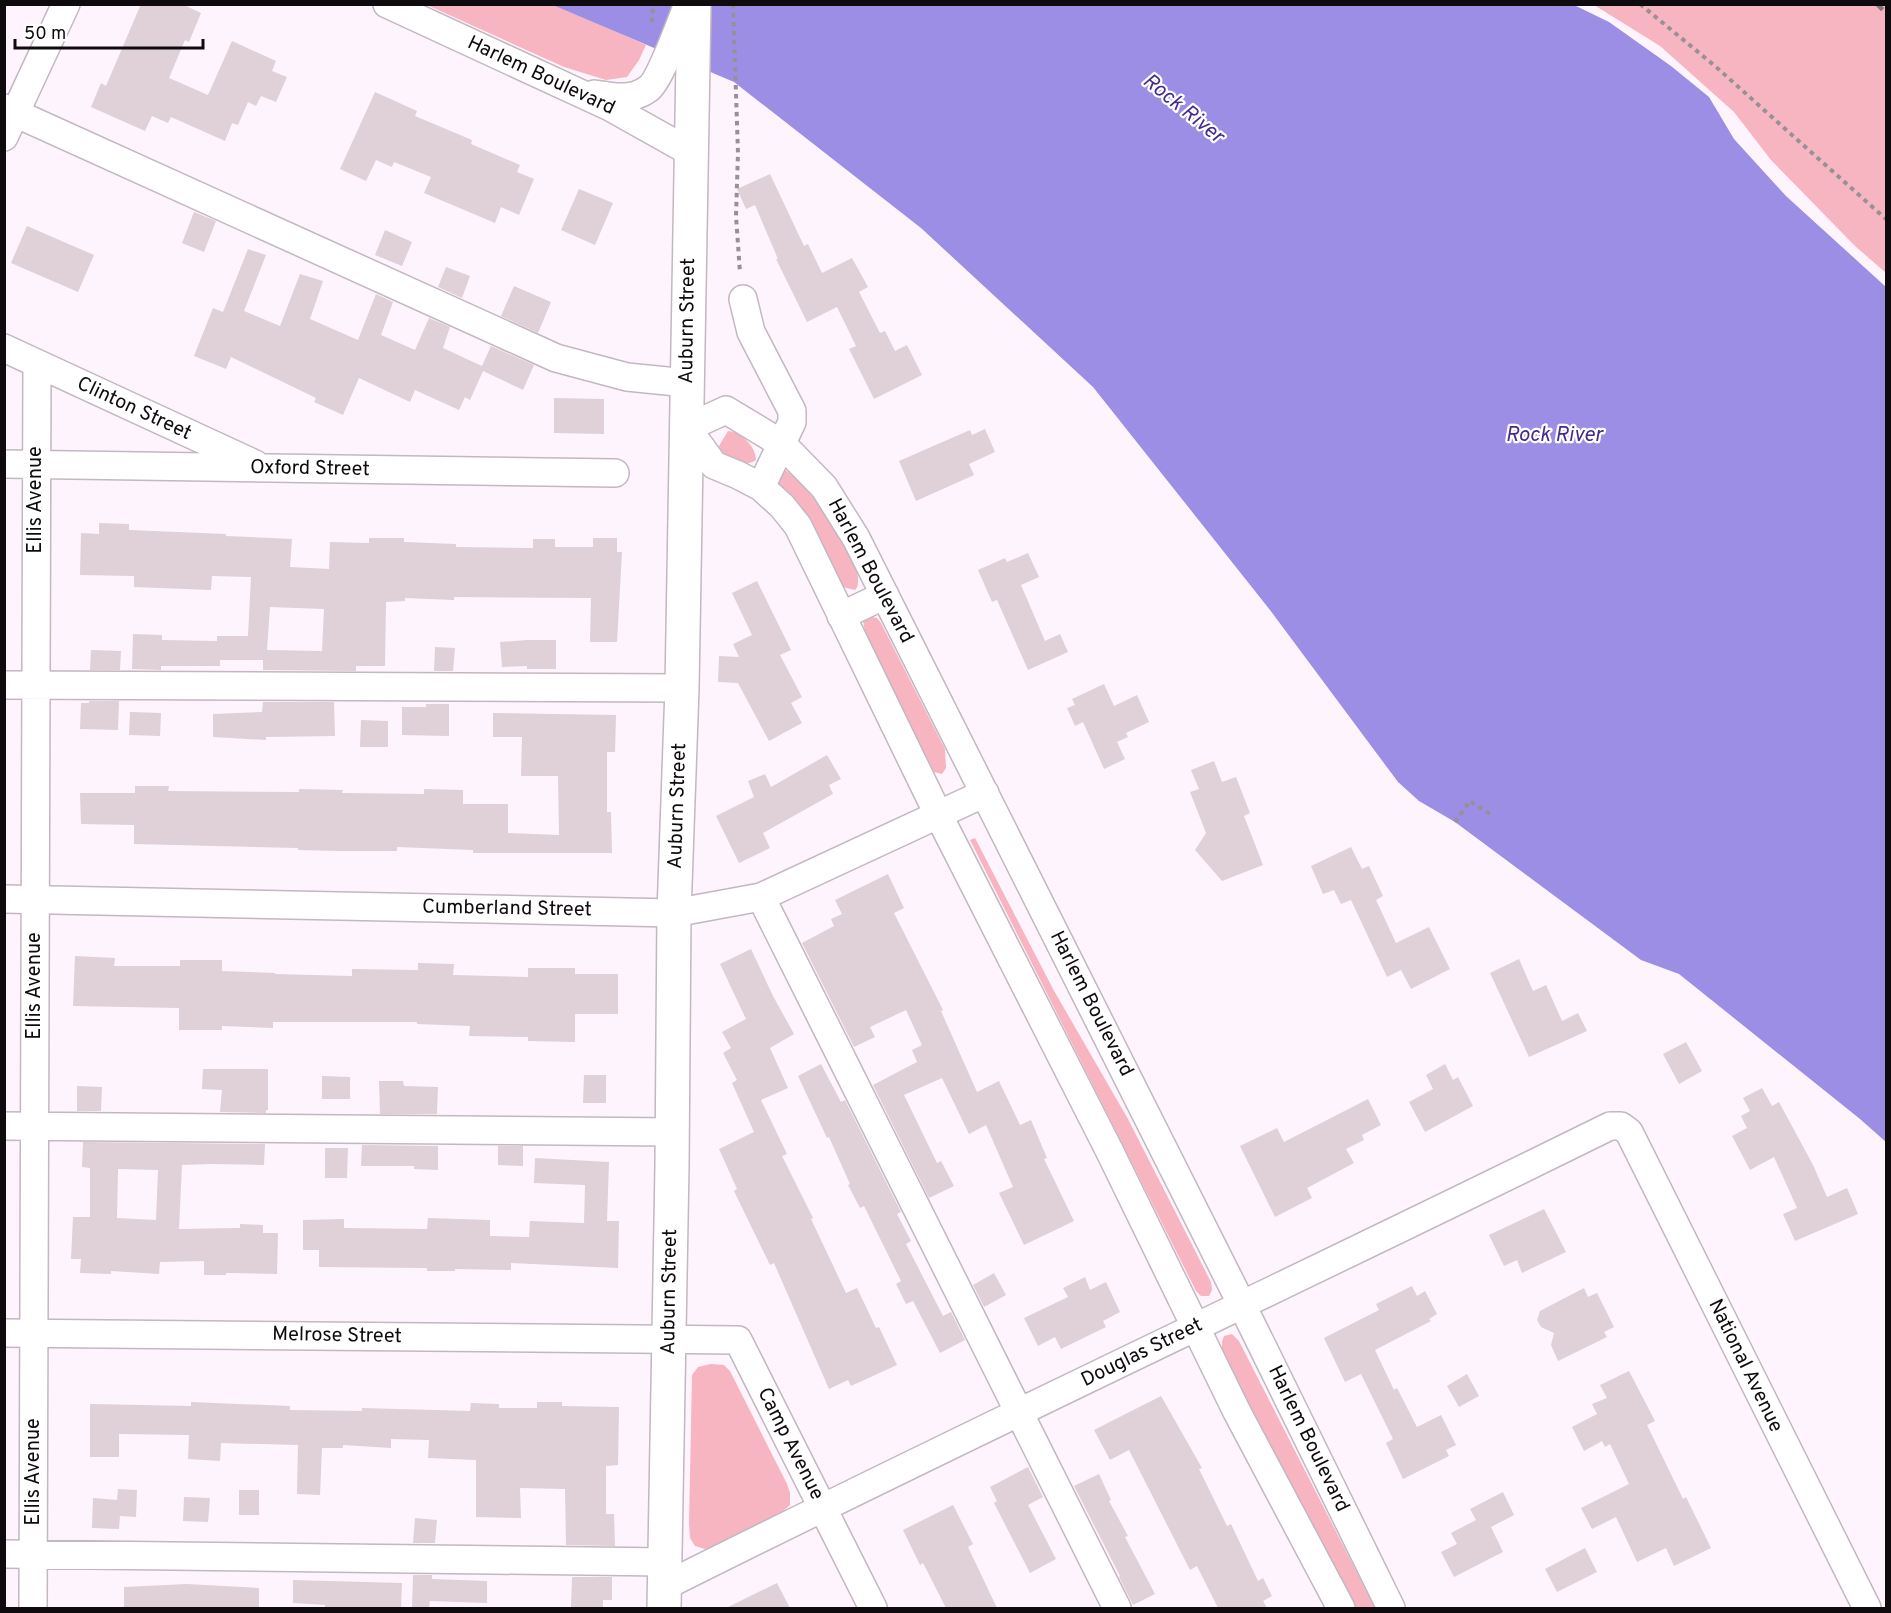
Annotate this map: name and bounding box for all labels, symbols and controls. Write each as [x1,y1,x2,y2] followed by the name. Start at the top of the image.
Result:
[15,12,202,50] scale bar
[24,23,66,46] text: 50 m
[463,30,619,122] street label: Harlem Boulevard
[1137,68,1231,151] water label: Rock River
[674,258,702,384] street label: Auburn Street
[72,371,196,447] street label: Clinton Street
[1505,422,1605,449] water label: Rock River
[23,446,49,554] street label: Ellis Avenue
[250,455,370,483] street label: Oxford Street
[821,494,919,648] street label: Harlem Boulevard
[663,743,693,869] street label: Auburn Street
[422,895,592,923] street label: Cumberland Street
[1043,927,1139,1081] street label: Harlem Boulevard
[22,932,48,1040] street label: Ellis Avenue
[656,1229,684,1355] street label: Auburn Street
[1702,1295,1788,1437] street label: National Avenue
[1077,1312,1207,1394] street label: Douglas Street
[272,1322,402,1350] street label: Melrose Street
[1261,1361,1355,1517] street label: Harlem Boulevard
[751,1383,829,1505] street label: Camp Avenue
[21,1418,47,1526] street label: Ellis Avenue

